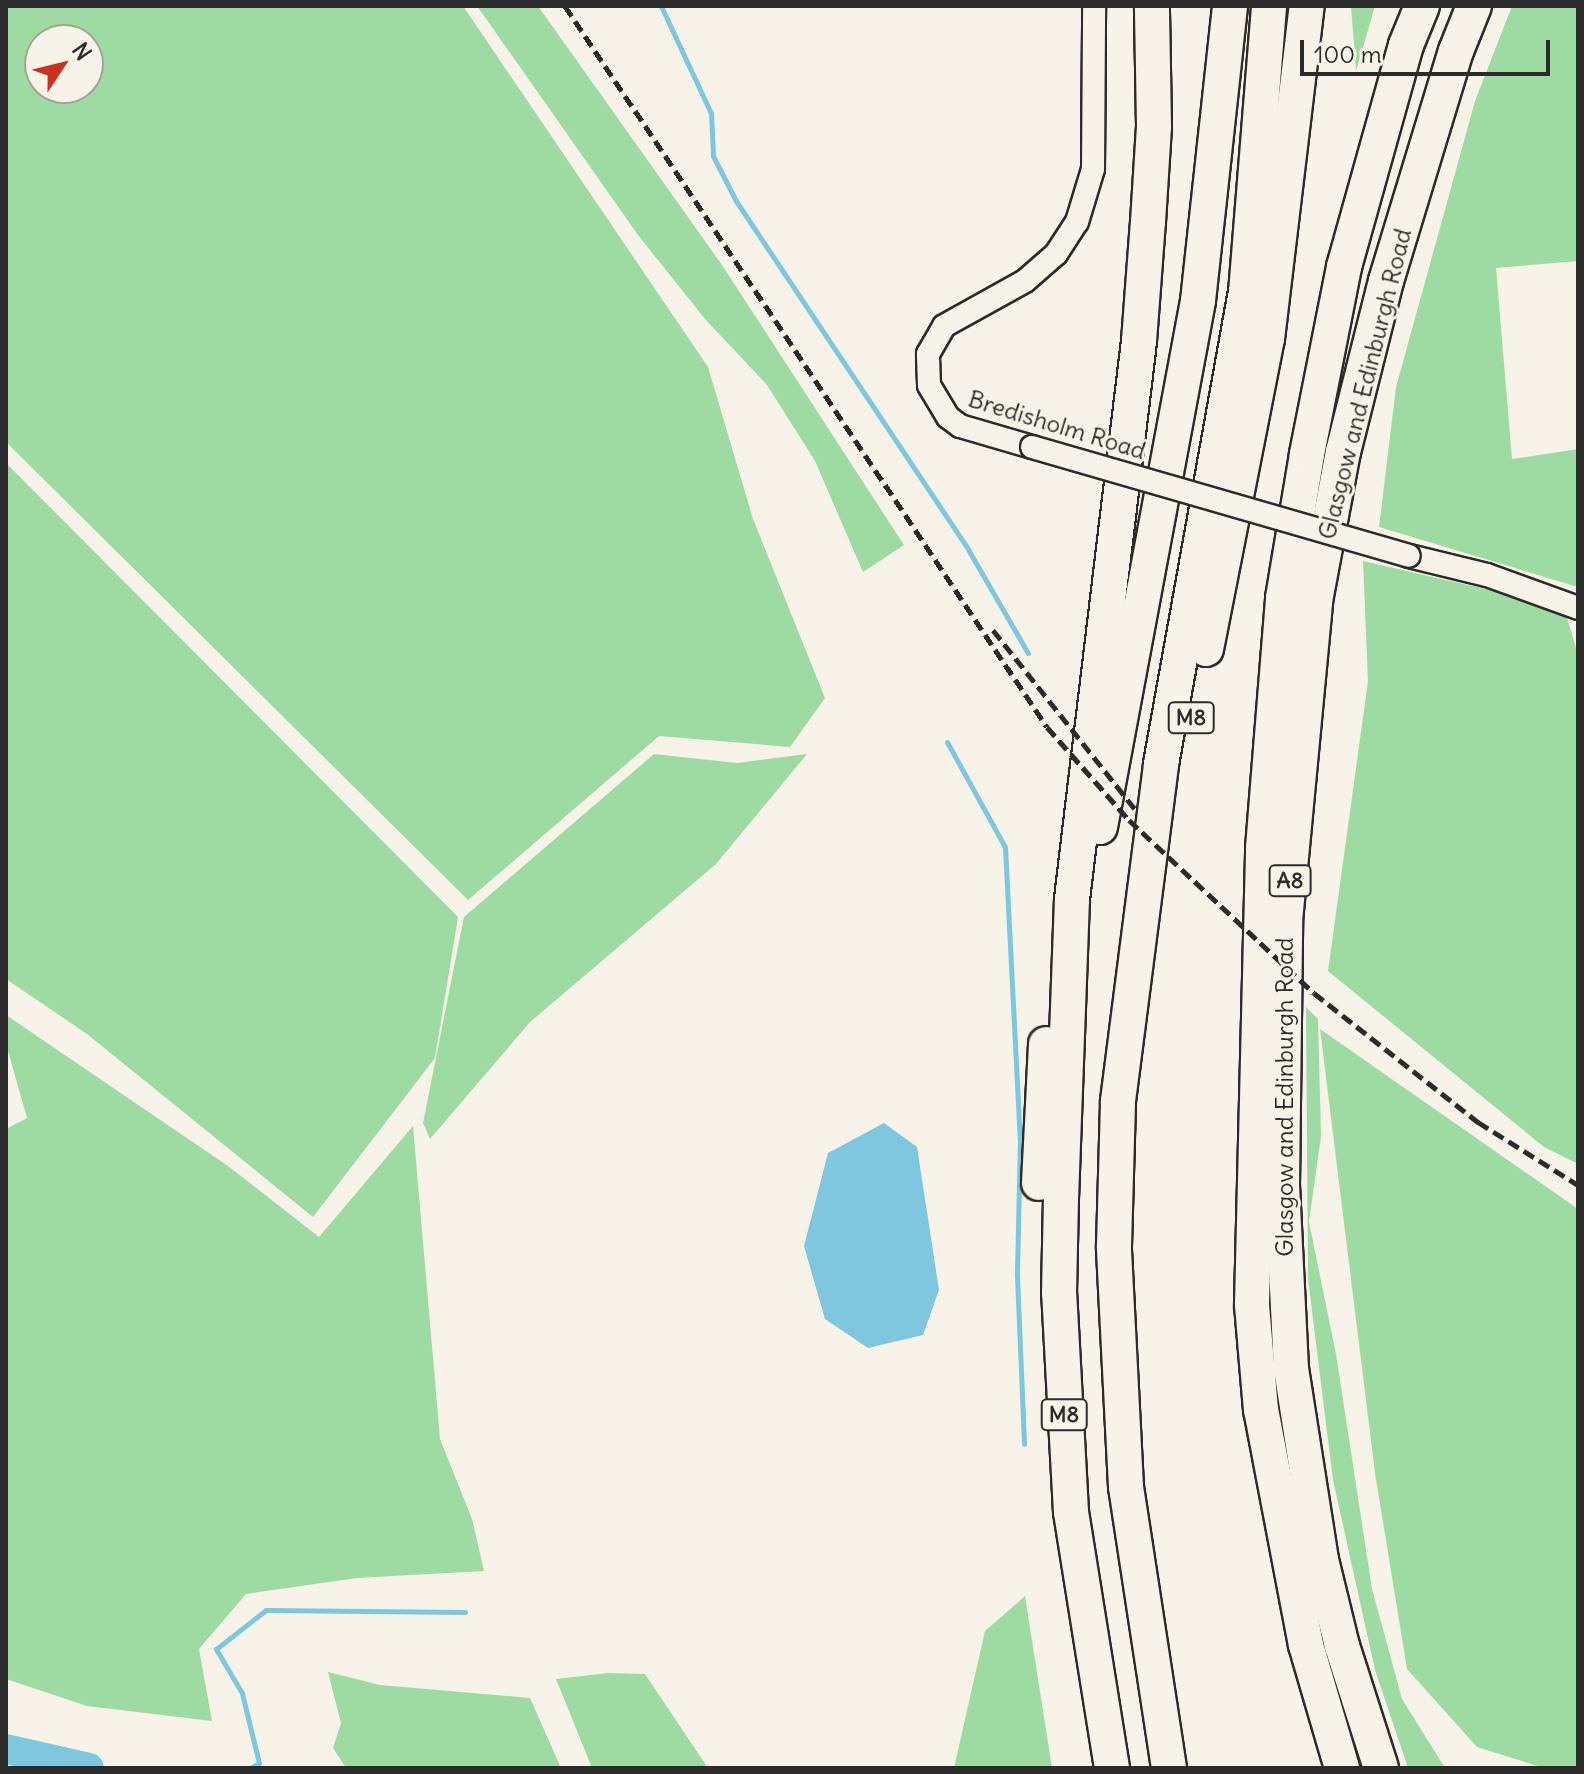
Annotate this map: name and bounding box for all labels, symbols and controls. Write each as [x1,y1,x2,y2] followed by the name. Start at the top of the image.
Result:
[24,24,104,104] north arrow
[1304,24,1554,74] scale bar
[66,37,98,66] text: N
[1314,39,1382,69] text: 100 m
[1312,226,1418,542] street label: Glasgow and Edinburgh Road
[965,384,1149,466] street label: Bredisholm Road
[1167,700,1215,736] road number: M8
[1268,863,1312,899] road number: A8
[1271,937,1299,1257] street label: Glasgow and Edinburgh Road
[1040,1397,1088,1433] road number: M8

